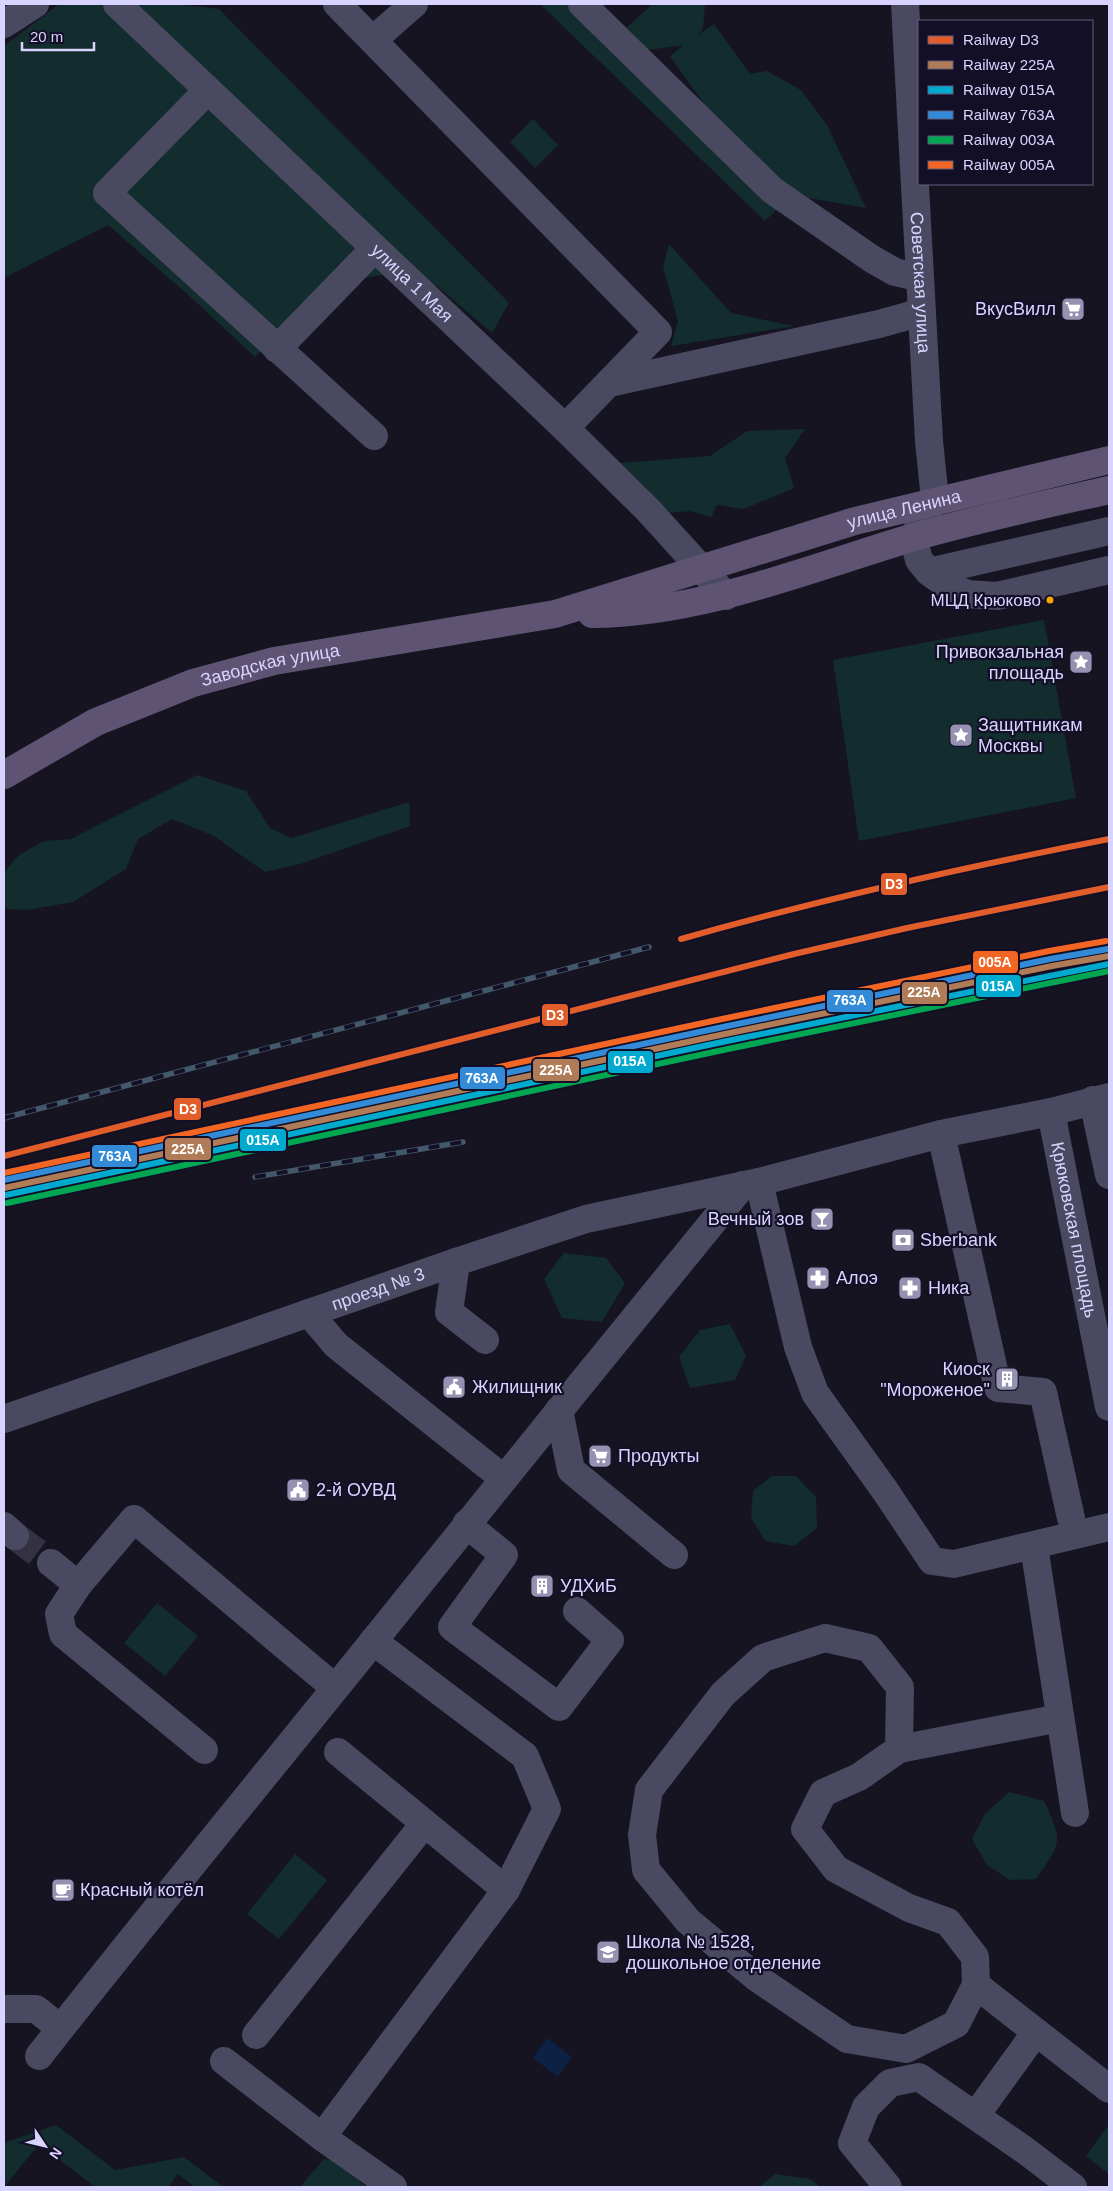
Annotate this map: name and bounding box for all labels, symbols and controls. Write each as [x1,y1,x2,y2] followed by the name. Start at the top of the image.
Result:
[22,20,95,52] scale bar
[918,20,1093,185] legend
[30,28,63,45] text: 20 m
[963,31,1039,48] text: Railway D3
[963,56,1055,73] text: Railway 225А
[963,81,1055,98] text: Railway 015А
[963,106,1055,123] text: Railway 763А
[963,131,1055,148] text: Railway 003А
[963,156,1055,173] text: Railway 005А
[906,211,934,355] street label: Советская улица
[367,240,457,326] street label: улица 1 Мая
[1060,296,1086,322] supermarket icon: ВкусВилл
[975,299,1056,319] place label: ВкусВилл
[845,486,964,533] street label: улица Ленина
[931,591,1041,610] place label: МЦД Крюково
[1045,595,1055,605] marker: МЦД Крюково
[198,640,342,690] street label: Заводская улица
[936,642,1064,683] place label: Привокзальная площадь
[1068,649,1094,675] place icon: Привокзальная площадь
[978,715,1083,756] place label: Защитникам Москвы
[948,722,974,748] place icon: Защитникам Москвы
[880,872,908,896] line badge: D3
[885,876,903,892] text: D3
[972,950,1019,974] line badge: 005А
[978,954,1012,970] text: 005А
[975,974,1022,998] line badge: 015А
[981,978,1015,994] text: 015А
[901,981,948,1005] line badge: 225А
[907,984,941,1000] text: 225А
[826,989,874,1013] line badge: 763А
[833,992,867,1008] text: 763А
[541,1003,569,1027] line badge: D3
[546,1007,564,1023] text: D3
[607,1050,654,1074] line badge: 015А
[613,1053,647,1069] text: 015А
[532,1058,580,1082] line badge: 225А
[539,1062,573,1078] text: 225А
[459,1066,506,1090] line badge: 763А
[465,1070,499,1086] text: 763А
[173,1097,202,1121] line badge: D3
[179,1101,197,1117] text: D3
[239,1128,287,1152] line badge: 015А
[246,1132,280,1148] text: 015А
[164,1137,212,1161] line badge: 225А
[1047,1140,1101,1319] street label: Крюковская площадь
[171,1141,205,1157] text: 225А
[91,1144,138,1168] line badge: 763А
[98,1148,132,1164] text: 763А
[809,1206,835,1232] bar icon: Вечный зов
[708,1209,804,1229] place label: Вечный зов
[890,1227,916,1253] bank icon: Sberbank
[920,1230,998,1250] place label: Sberbank
[329,1264,427,1314] street label: проезд № 3
[805,1265,831,1291] pharmacy icon: Алоэ
[836,1268,878,1288] place label: Алоэ
[897,1275,923,1301] pharmacy icon: Ника
[928,1278,970,1298] place label: Ника
[880,1359,990,1400] place label: Киоск "Мороженое"
[994,1366,1020,1392] building icon: Киоск "Мороженое"
[441,1374,467,1400] public building icon: Жилищник
[472,1377,562,1397] place label: Жилищник
[587,1443,613,1469] supermarket icon: Продукты
[618,1446,699,1466] place label: Продукты
[285,1477,311,1503] public building icon: 2-й ОУВД
[316,1480,396,1500] place label: 2-й ОУВД
[529,1573,555,1599] building icon: УДХиБ
[560,1576,617,1596] place label: УДХиБ
[50,1877,76,1903] cafe icon: Красный котёл
[80,1880,204,1900] place label: Красный котёл
[626,1932,821,1973] place label: Школа № 1528, дошкольное отделение
[595,1939,621,1965] school or university icon: Школа № 1528, дошкольное отделение
[20,2121,70,2171] north arrow
[46,2145,65,2162] text: N

